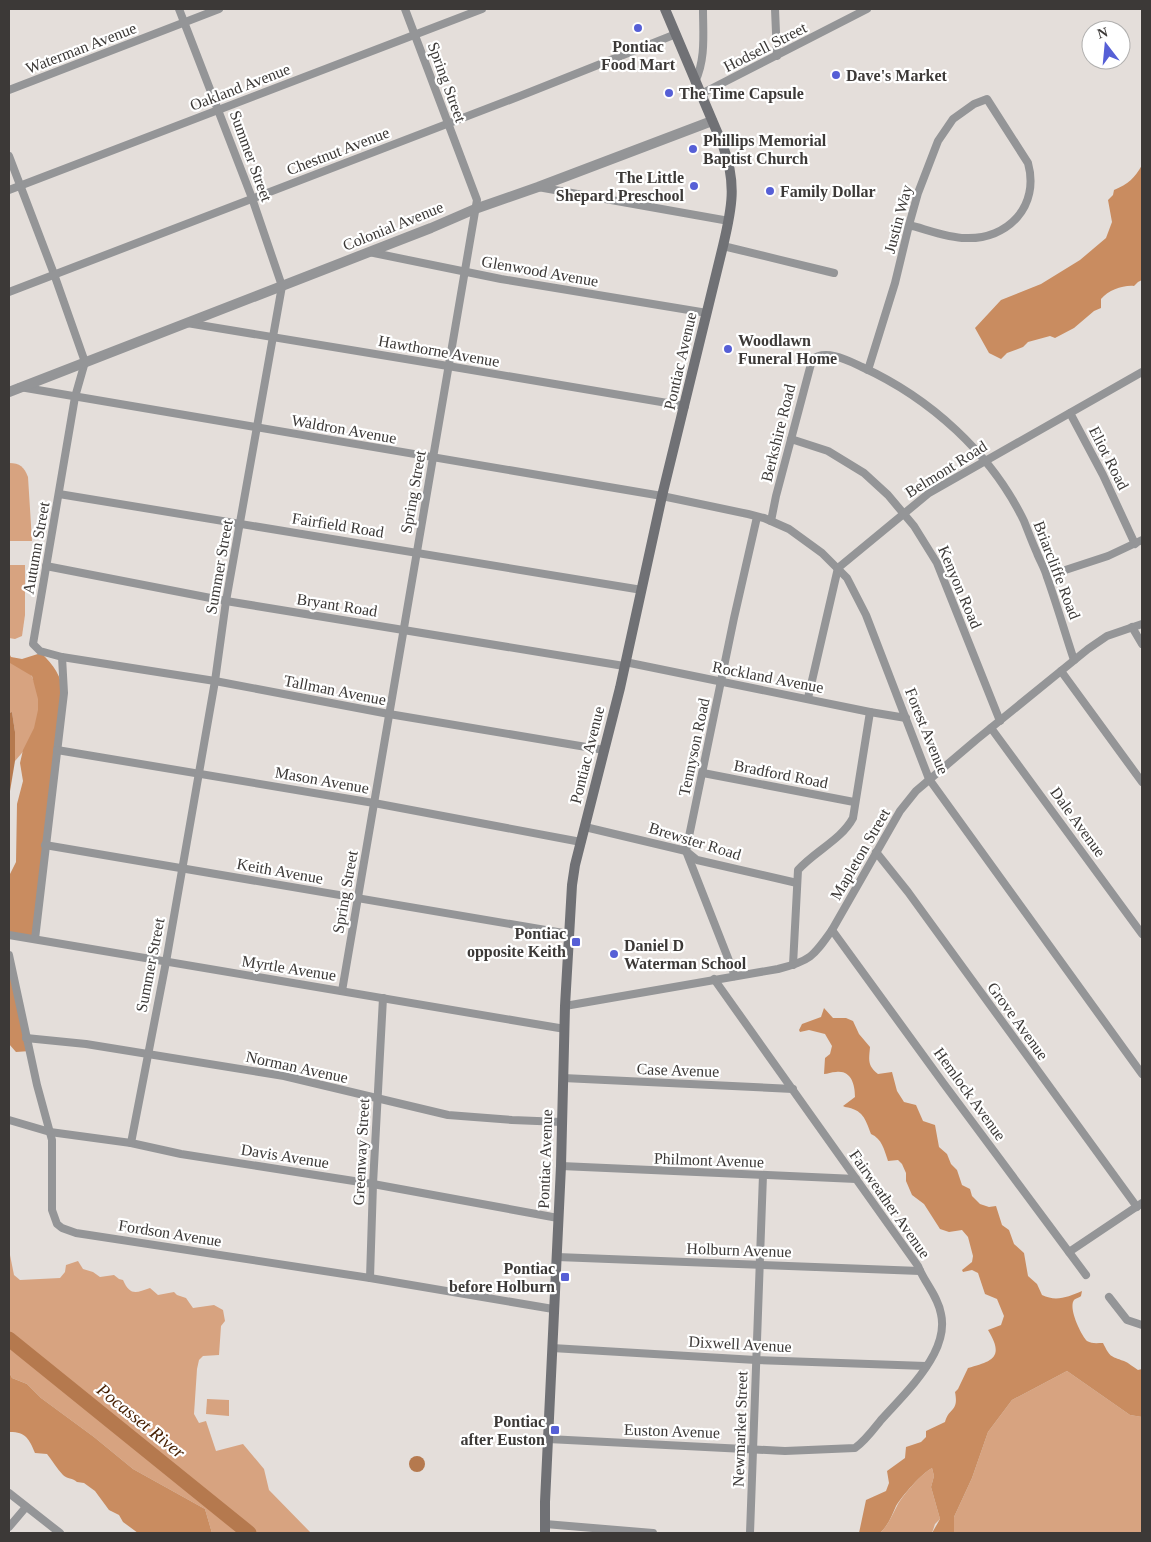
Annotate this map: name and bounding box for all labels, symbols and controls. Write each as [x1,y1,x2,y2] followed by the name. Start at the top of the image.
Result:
[721,18,810,75] street label: Hodsell Street
[23,19,139,77] street label: Waterman Avenue
[1081,20,1131,70] north arrow
[632,22,644,34] marker: Pontiac Food Mart
[1096,24,1109,42] text: N
[601,38,676,73] place label: Pontiac Food Mart
[424,40,470,125] street label: Spring Street
[188,60,292,114] street label: Oakland Avenue
[846,67,948,84] place label: Dave's Market
[830,69,842,81] marker: Dave's Market
[679,85,804,103] place label: The Time Capsule
[663,87,675,99] marker: The Time Capsule
[227,108,276,204] street label: Summer Street
[284,124,392,178] street label: Chestnut Avenue
[703,132,827,168] place label: Phillips Memorial Baptist Church
[687,143,699,155] marker: Phillips Memorial Baptist Church
[556,169,685,205] place label: The Little Shepard Preschool
[688,180,700,192] marker: The Little Shepard Preschool
[780,183,876,201] place label: Family Dollar
[881,183,916,255] street label: Justin Way
[764,185,776,197] marker: Family Dollar
[340,198,446,254] street label: Colonial Avenue
[480,252,600,290] street label: Glenwood Avenue
[661,311,699,411] street label: Pontiac Avenue
[377,332,501,370] street label: Hawthorne Avenue
[738,332,837,367] place label: Woodlawn Funeral Home
[722,343,734,355] marker: Woodlawn Funeral Home
[758,382,798,484] street label: Berkshire Road
[290,411,398,447] street label: Waldron Avenue
[1086,423,1132,493] street label: Eliot Road
[902,437,990,501] street label: Belmont Road
[397,449,430,535] street label: Spring Street
[19,500,53,596] street label: Autumn Street
[291,509,385,541] street label: Fairfield Road
[202,518,236,616] street label: Summer Street
[1030,518,1084,622] street label: Briarcliffe Road
[934,543,985,631] street label: Kenyon Road
[295,590,378,621] street label: Bryant Road
[711,658,825,696] street label: Rockland Avenue
[282,672,388,708] street label: Tallman Avenue
[902,685,952,777] street label: Forest Avenue
[675,696,714,798] street label: Tennyson Road
[567,705,607,805] street label: Pontiac Avenue
[732,757,830,791] street label: Bradford Road
[274,763,370,797] street label: Mason Avenue
[1047,784,1109,860] street label: Dale Avenue
[827,805,894,903] street label: Mapleton Street
[647,819,743,863] street label: Brewster Road
[329,849,362,935] street label: Spring Street
[236,855,324,887] street label: Keith Avenue
[133,916,168,1014] street label: Summer Street
[467,925,566,961] place label: Pontiac opposite Keith
[570,936,582,948] marker: Pontiac opposite Keith
[624,937,747,972] place label: Daniel D Waterman School
[608,948,620,960] marker: Daniel D Waterman School
[240,952,337,985] street label: Myrtle Avenue
[984,979,1052,1063] street label: Grove Avenue
[931,1044,1009,1144] street label: Hemlock Avenue
[244,1048,350,1086] street label: Norman Avenue
[636,1060,720,1080] street label: Case Avenue
[350,1098,373,1206] street label: Greenway Street
[535,1109,555,1209] street label: Pontiac Avenue
[240,1141,330,1171] street label: Davis Avenue
[846,1147,934,1261] street label: Fairweather Avenue
[654,1150,764,1170] street label: Philmont Avenue
[117,1216,223,1250] street label: Fordson Avenue
[686,1240,792,1260] street label: Holburn Avenue
[449,1260,555,1295] place label: Pontiac before Holburn
[559,1271,571,1283] marker: Pontiac before Holburn
[688,1333,792,1355] street label: Dixwell Avenue
[729,1370,751,1487] street label: Newmarket Street
[92,1379,190,1463] water label: Pocasset River
[460,1413,545,1448] place label: Pontiac after Euston
[624,1421,720,1441] street label: Euston Avenue
[549,1424,561,1436] marker: Pontiac after Euston

